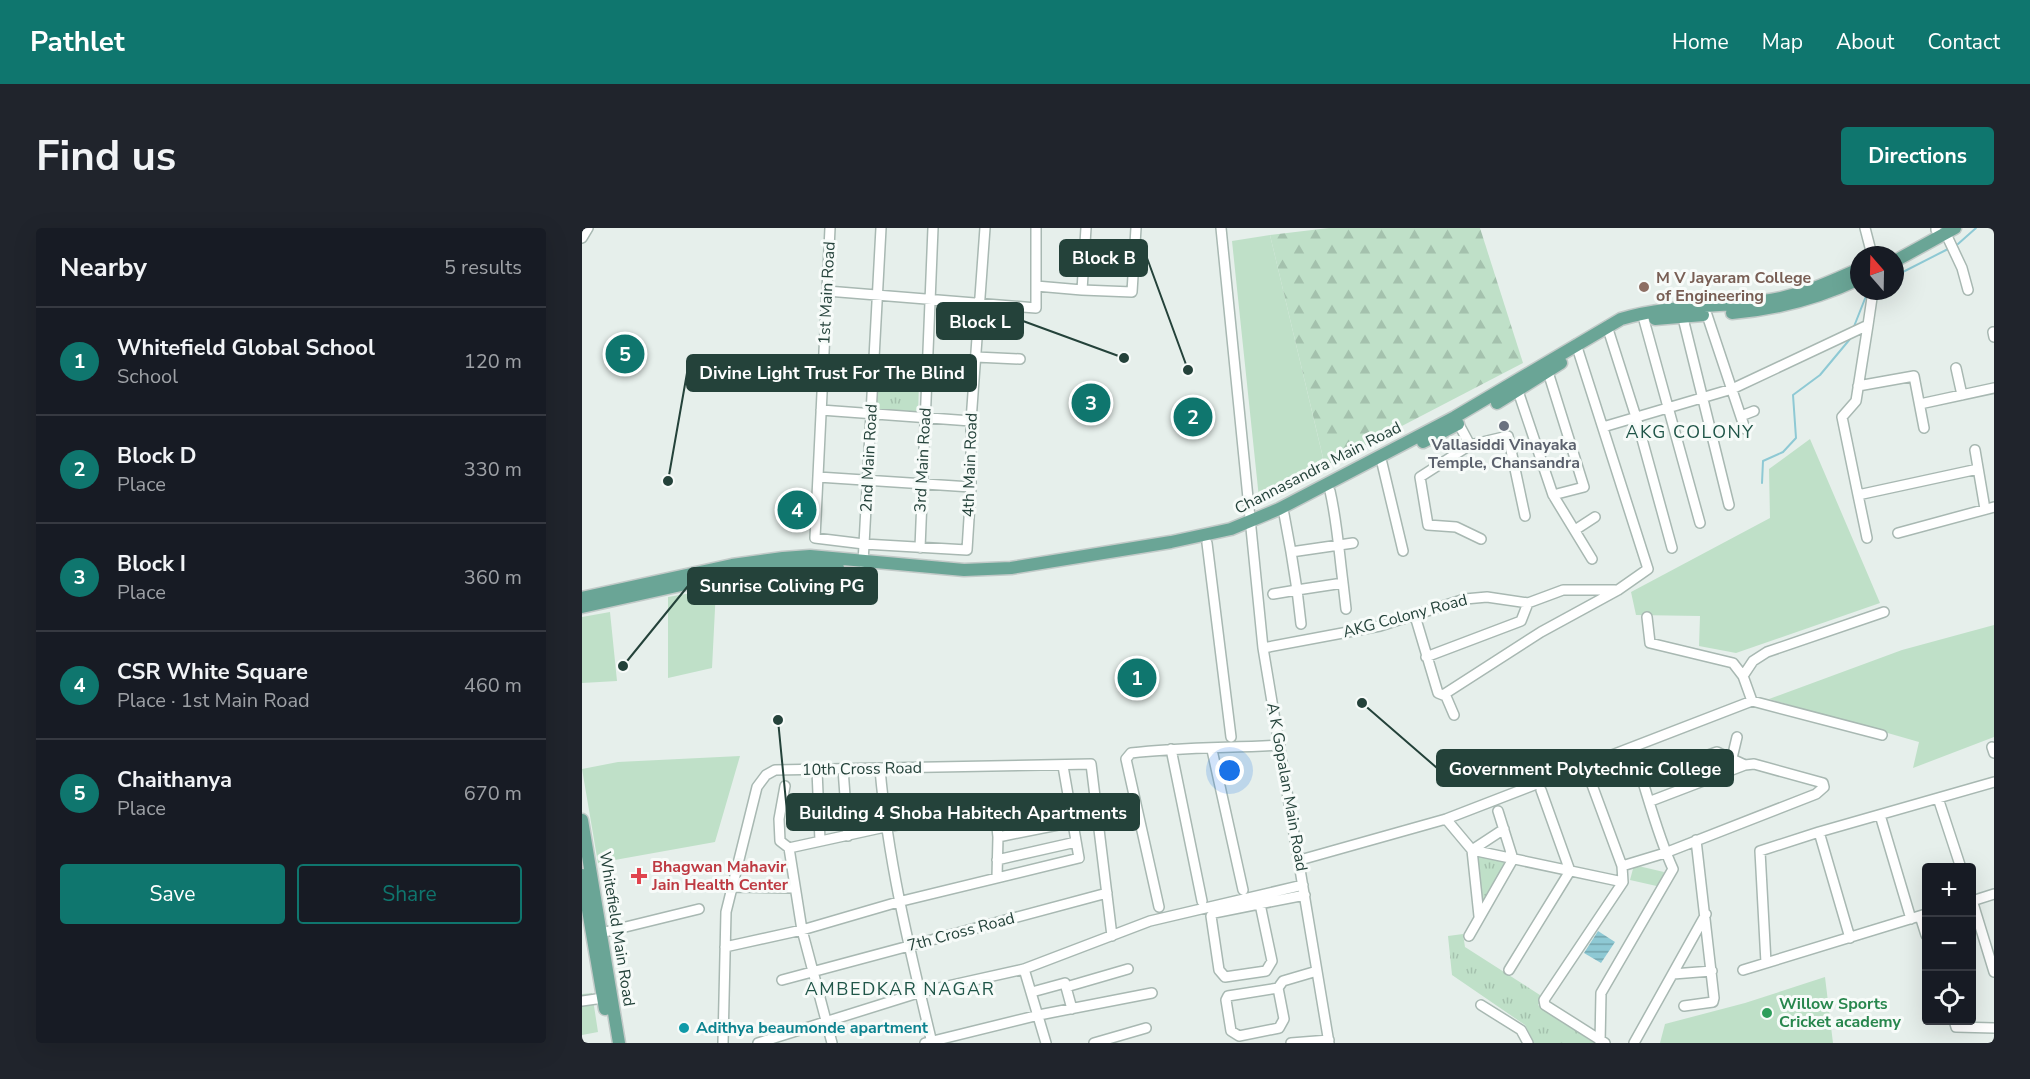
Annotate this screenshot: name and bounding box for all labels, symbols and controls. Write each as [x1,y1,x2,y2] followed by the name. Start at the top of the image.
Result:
[30,23,125,61] text: Pathlet
[1672,28,1729,56] text: Home
[1762,28,1803,56] text: Map
[1836,28,1894,56] text: About
[1927,28,2000,56] text: Contact
[1841,127,1994,185] button: Directions
[36,128,176,185] text: Find us
[1060,240,1147,276] callout: Block B
[813,241,841,345] street label: 1st Main Road
[1072,246,1136,270] text: Block B
[1850,246,1904,300] north arrow
[60,250,147,285] text: Nearby
[444,254,522,281] text: 5 results
[1656,267,1812,307] place label: M V Jayaram College of Engineering
[1637,280,1651,294] marker: M V Jayaram College of Engineering
[937,303,1023,339] callout: Block L
[949,310,1011,334] text: Block L
[606,332,645,376] pin: 5
[117,333,375,363] text: Whitefield Global School
[74,348,86,375] text: 1
[464,348,522,375] text: 120 m
[687,355,976,391] callout: Divine Light Trust For The Blind
[699,361,965,385] text: Divine Light Trust For The Blind
[117,363,178,390] text: School
[1072,380,1110,426] pin: 3
[1174,394,1212,440] pin: 2
[855,403,883,513] street label: 2nd Main Road
[909,407,937,513] street label: 3rd Main Road
[957,412,983,518] street label: 4th Main Road
[1231,416,1405,520] street label: Channasandra Main Road
[1497,419,1511,433] marker: Vallasiddi Vinayaka Temple, Chansandra
[1625,420,1755,444] district label: AKG COLONY
[1428,434,1580,474] place label: Vallasiddi Vinayaka Temple, Chansandra
[117,441,197,471] text: Block D
[74,456,86,483] text: 2
[464,456,522,483] text: 330 m
[117,471,166,498] text: Place
[778,488,816,532] pin: 4
[117,549,186,579] text: Block I
[74,564,86,591] text: 3
[464,564,522,591] text: 360 m
[688,568,877,604] callout: Sunrise Coliving PG
[700,574,864,598] text: Sunrise Coliving PG
[117,579,166,606] text: Place
[1340,589,1470,643] street label: AKG Colony Road
[1118,656,1156,700] pin: 1
[117,657,308,687] text: CSR White Square
[74,672,86,699] text: 4
[464,672,522,699] text: 460 m
[117,687,310,714] text: Place · 1st Main Road
[1261,701,1313,873] street label: A K Gopalan Main Road
[1437,750,1733,786] callout: Government Polytechnic College
[1215,756,1244,785] your location
[802,757,922,781] street label: 10th Cross Road
[1449,757,1722,781] text: Government Polytechnic College
[117,765,232,795] text: Chaithanya
[74,780,86,807] text: 5
[464,780,522,807] text: 670 m
[787,794,1139,830] callout: Building 4 Shoba Habitech Apartments
[117,795,166,822] text: Place
[799,801,1127,825] text: Building 4 Shoba Habitech Apartments
[594,850,640,1008] street label: Whitefield Main Road
[651,856,789,896] place label: Bhagwan Mahavir Jain Health Center
[1922,863,1976,1025] map controls
[1922,863,1976,917] button: +
[60,864,285,924] button: Save
[297,864,522,924] button: Share
[630,867,648,885] marker: Bhagwan Mahavir Jain Health Center
[905,907,1017,957] street label: 7th Cross Road
[1922,917,1976,971] button: −
[1922,971,1976,1025] button: locate
[805,977,995,1001] district label: AMBEDKAR NAGAR
[1779,993,1902,1033] place label: Willow Sports Cricket academy
[1760,1006,1774,1020] marker: Willow Sports Cricket academy
[696,1017,929,1039] place label: Adithya beaumonde apartment
[677,1021,691,1035] marker: Adithya beaumonde apartment

